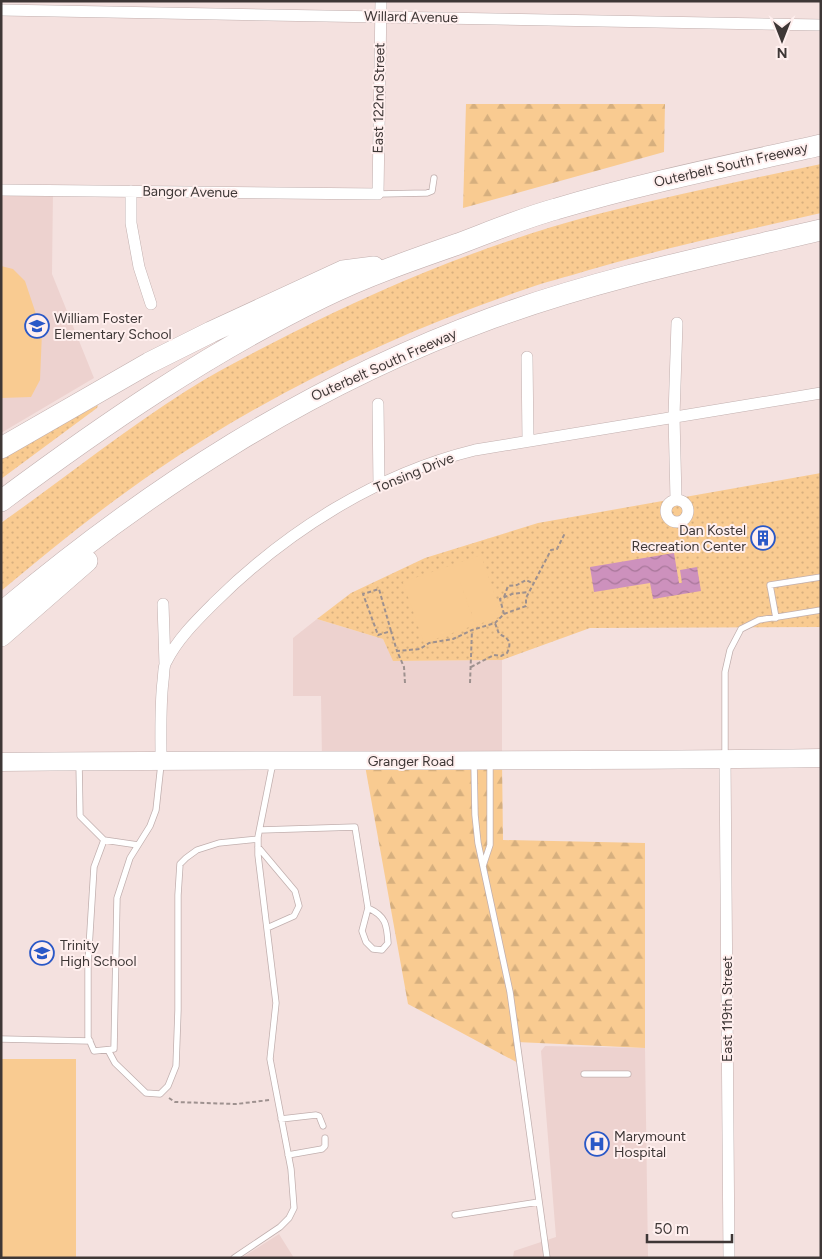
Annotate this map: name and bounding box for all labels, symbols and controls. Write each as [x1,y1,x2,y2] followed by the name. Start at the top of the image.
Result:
[364,8,458,26] street label: Willard Avenue
[757,15,807,65] north arrow
[370,42,388,154] street label: East 122nd Street
[777,44,787,61] text: N
[652,139,810,191] street label: Outerbelt South Freeway
[142,183,238,201] street label: Bangor Avenue
[54,310,172,343] place label: William Foster Elementary School
[24,313,50,339] school or university icon: William Foster Elementary School
[309,325,460,405] street label: Outerbelt South Freeway
[372,449,457,497] street label: Tonsing Drive
[631,522,746,555] place label: Dan Kostel Recreation Center
[750,525,776,551] building icon: Dan Kostel Recreation Center
[368,753,454,770] street label: Granger Road
[60,937,137,970] place label: Trinity High School
[29,940,55,966] school or university icon: Trinity High School
[719,956,736,1062] street label: East 119th Street
[614,1128,686,1161] place label: Marymount Hospital
[584,1131,610,1157] hospital icon: Marymount Hospital
[647,1212,732,1244] scale bar
[654,1220,689,1238] text: 50 m

